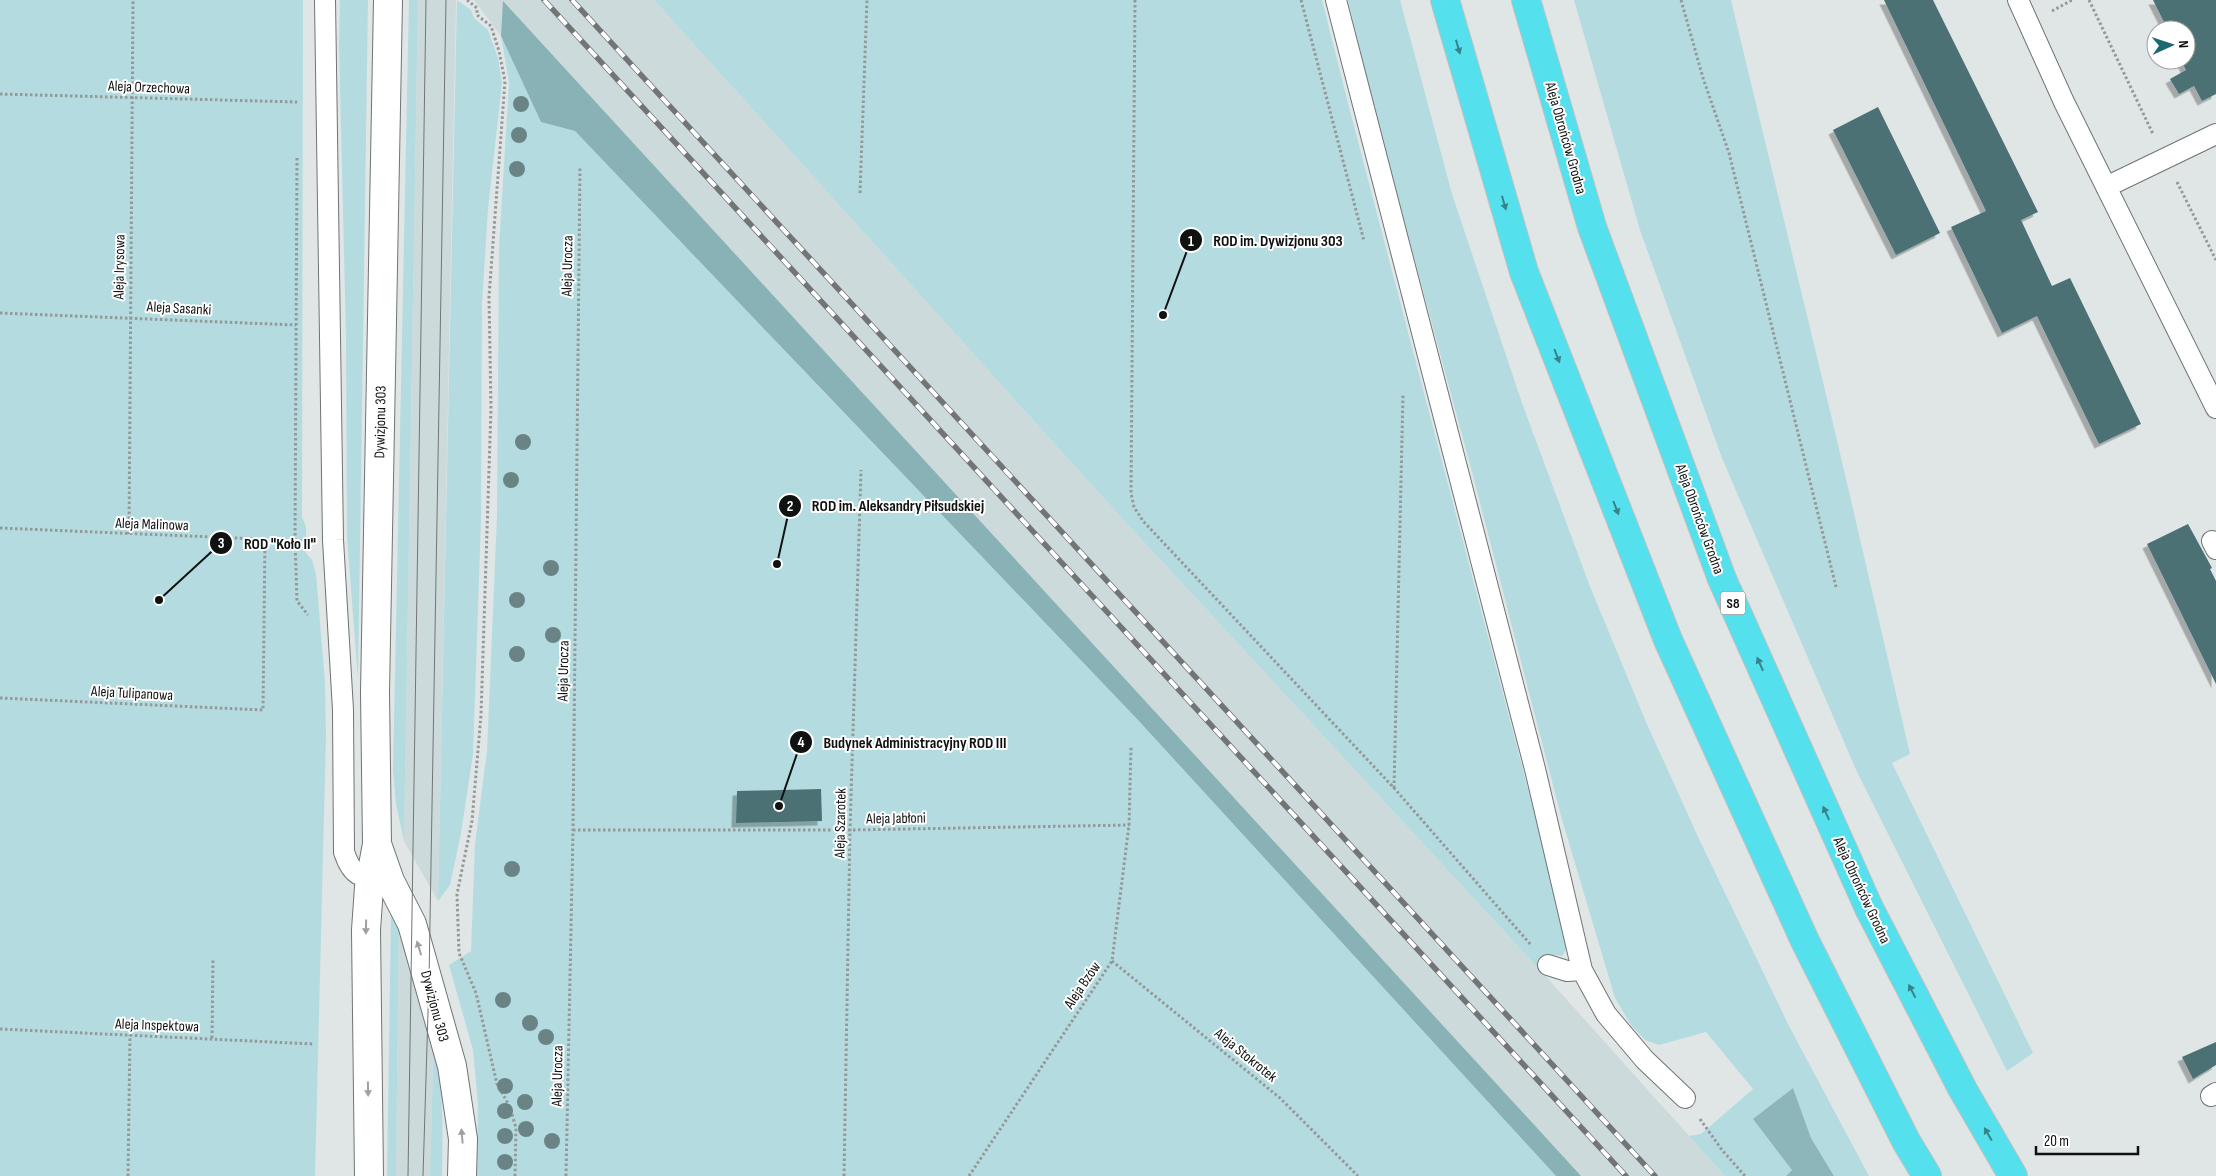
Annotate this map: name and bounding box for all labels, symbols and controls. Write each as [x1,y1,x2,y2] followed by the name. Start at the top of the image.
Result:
[2146,20,2196,70] north arrow
[1455,39,1463,54] one-way arrow
[2175,40,2192,49] text: N
[107,77,190,98] street label: Aleja Orzechowa
[1540,79,1591,197] street label: Aleja Obrońców Grodna
[1500,195,1508,210] one-way arrow
[1178,225,1353,256] callout: ROD im. Dywizjonu 303
[1188,232,1194,251] text: 1
[1213,232,1343,251] text: ROD im. Dywizjonu 303
[109,234,130,301] street label: Aleja Irysowa
[557,235,578,298] street label: Aleja Urocza
[145,297,212,320] street label: Aleja Sasanki
[1553,349,1561,364] one-way arrow
[370,385,391,459] street label: Dywizjonu 303
[1670,461,1728,577] street label: Aleja Obrońców Grodna
[777,490,994,521] callout: ROD im. Aleksandry Piłsudskiej
[787,497,793,516] text: 2
[812,497,984,516] text: ROD im. Aleksandry Piłsudskiej
[1613,500,1620,515] one-way arrow
[114,514,189,535] street label: Aleja Malinowa
[209,527,326,558] callout: ROD "Koło II"
[218,534,225,553] text: 3
[244,535,316,554] text: ROD "Koło II"
[1720,592,1746,614] road number: S8
[553,640,574,703] street label: Aleja Urocza
[1756,657,1764,671] one-way arrow
[90,682,174,705] street label: Aleja Tulipanowa
[788,726,1016,757] callout: Budynek Administracyjny ROD III
[798,733,805,752] text: 4
[823,734,1007,753] text: Budynek Administracyjny ROD III
[830,787,851,859] street label: Aleja Szarotek
[1822,806,1830,820] one-way arrow
[865,808,926,829] street label: Aleja Jabłoni
[1828,833,1895,947] street label: Aleja Obrońców Grodna
[362,919,370,935] one-way arrow
[414,940,422,955] one-way arrow
[1059,958,1105,1013] street label: Aleja Bzów
[416,968,453,1044] street label: Dywizjonu 303
[1908,984,1916,998] one-way arrow
[114,1015,199,1036] street label: Aleja Inspektowa
[1210,1024,1281,1087] street label: Aleja Stokrotek
[547,1045,568,1108] street label: Aleja Urocza
[364,1082,372,1098] one-way arrow
[2036,1124,2138,1156] scale bar
[1984,1127,1993,1141] one-way arrow
[458,1128,466,1144] one-way arrow
[2044,1132,2069,1151] text: 20 m

